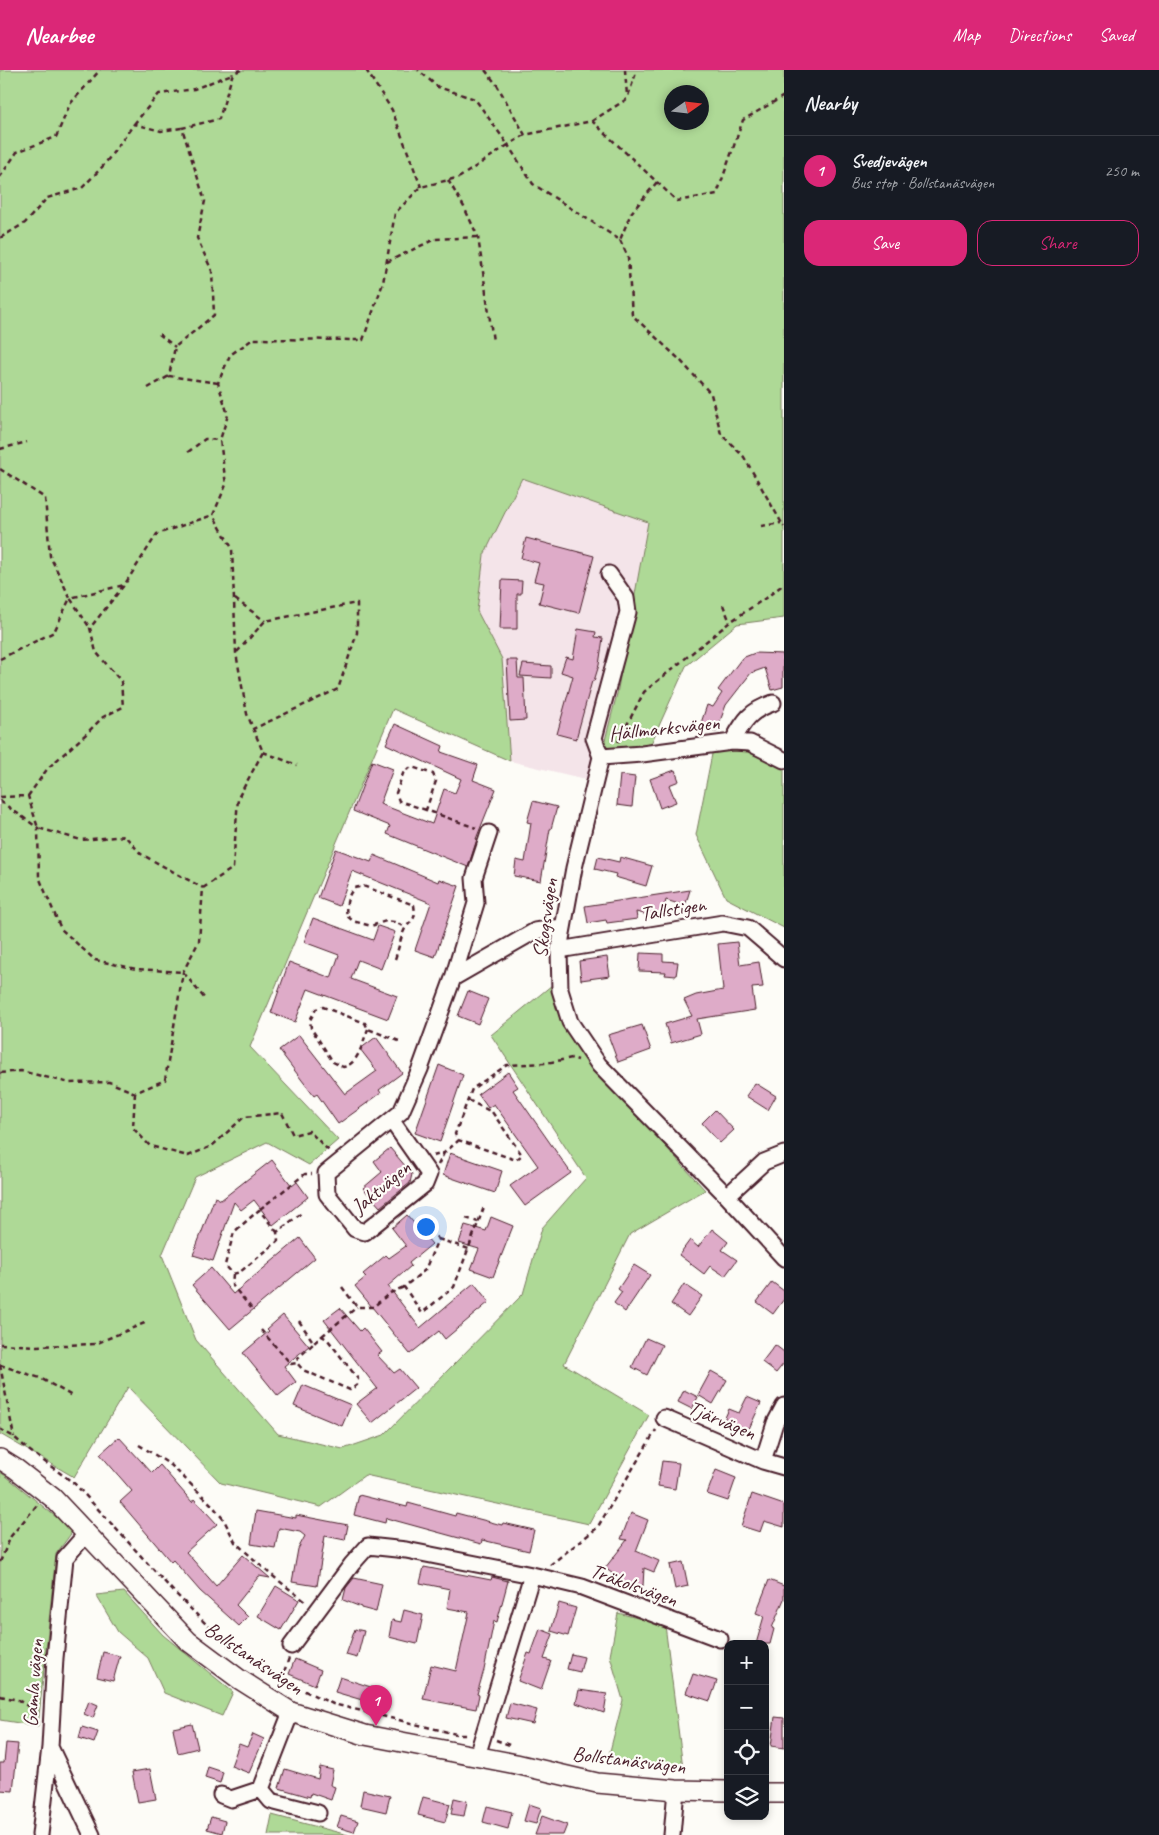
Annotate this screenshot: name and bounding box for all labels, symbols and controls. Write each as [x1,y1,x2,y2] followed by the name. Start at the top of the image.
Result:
[25,20,93,50] text: Nearbee
[953,24,980,46] text: Map
[1008,24,1071,46] text: Directions
[1099,24,1134,46] text: Saved
[664,85,709,130] north arrow
[804,90,857,116] text: Nearby
[851,149,927,173] text: Svedjevägen
[816,161,824,181] text: 1
[1105,161,1139,181] text: 250 m
[851,173,994,193] text: Bus stop · Bollstanäsvägen
[804,220,967,266] button: Save
[977,220,1139,266] button: Share
[607,709,721,747] street label: Hällmarksvägen
[527,876,564,960] street label: Skogsvägen
[638,891,709,927] street label: Tallstigen
[345,1154,417,1220] street label: Jaktvägen
[413,1214,439,1240] your location
[684,1394,760,1446] street label: Tjärvägen
[587,1557,681,1613] street label: Träkolsvägen
[200,1615,309,1701] street label: Bollstanäsvägen
[17,1638,49,1728] street label: Gamla vägen
[724,1640,769,1820] map controls
[724,1640,769,1685] button: +
[360,1685,392,1726] pin: 1
[724,1685,769,1730] button: −
[724,1730,769,1775] button: locate
[571,1740,688,1780] street label: Bollstanäsvägen
[724,1775,769,1820] button: layers

